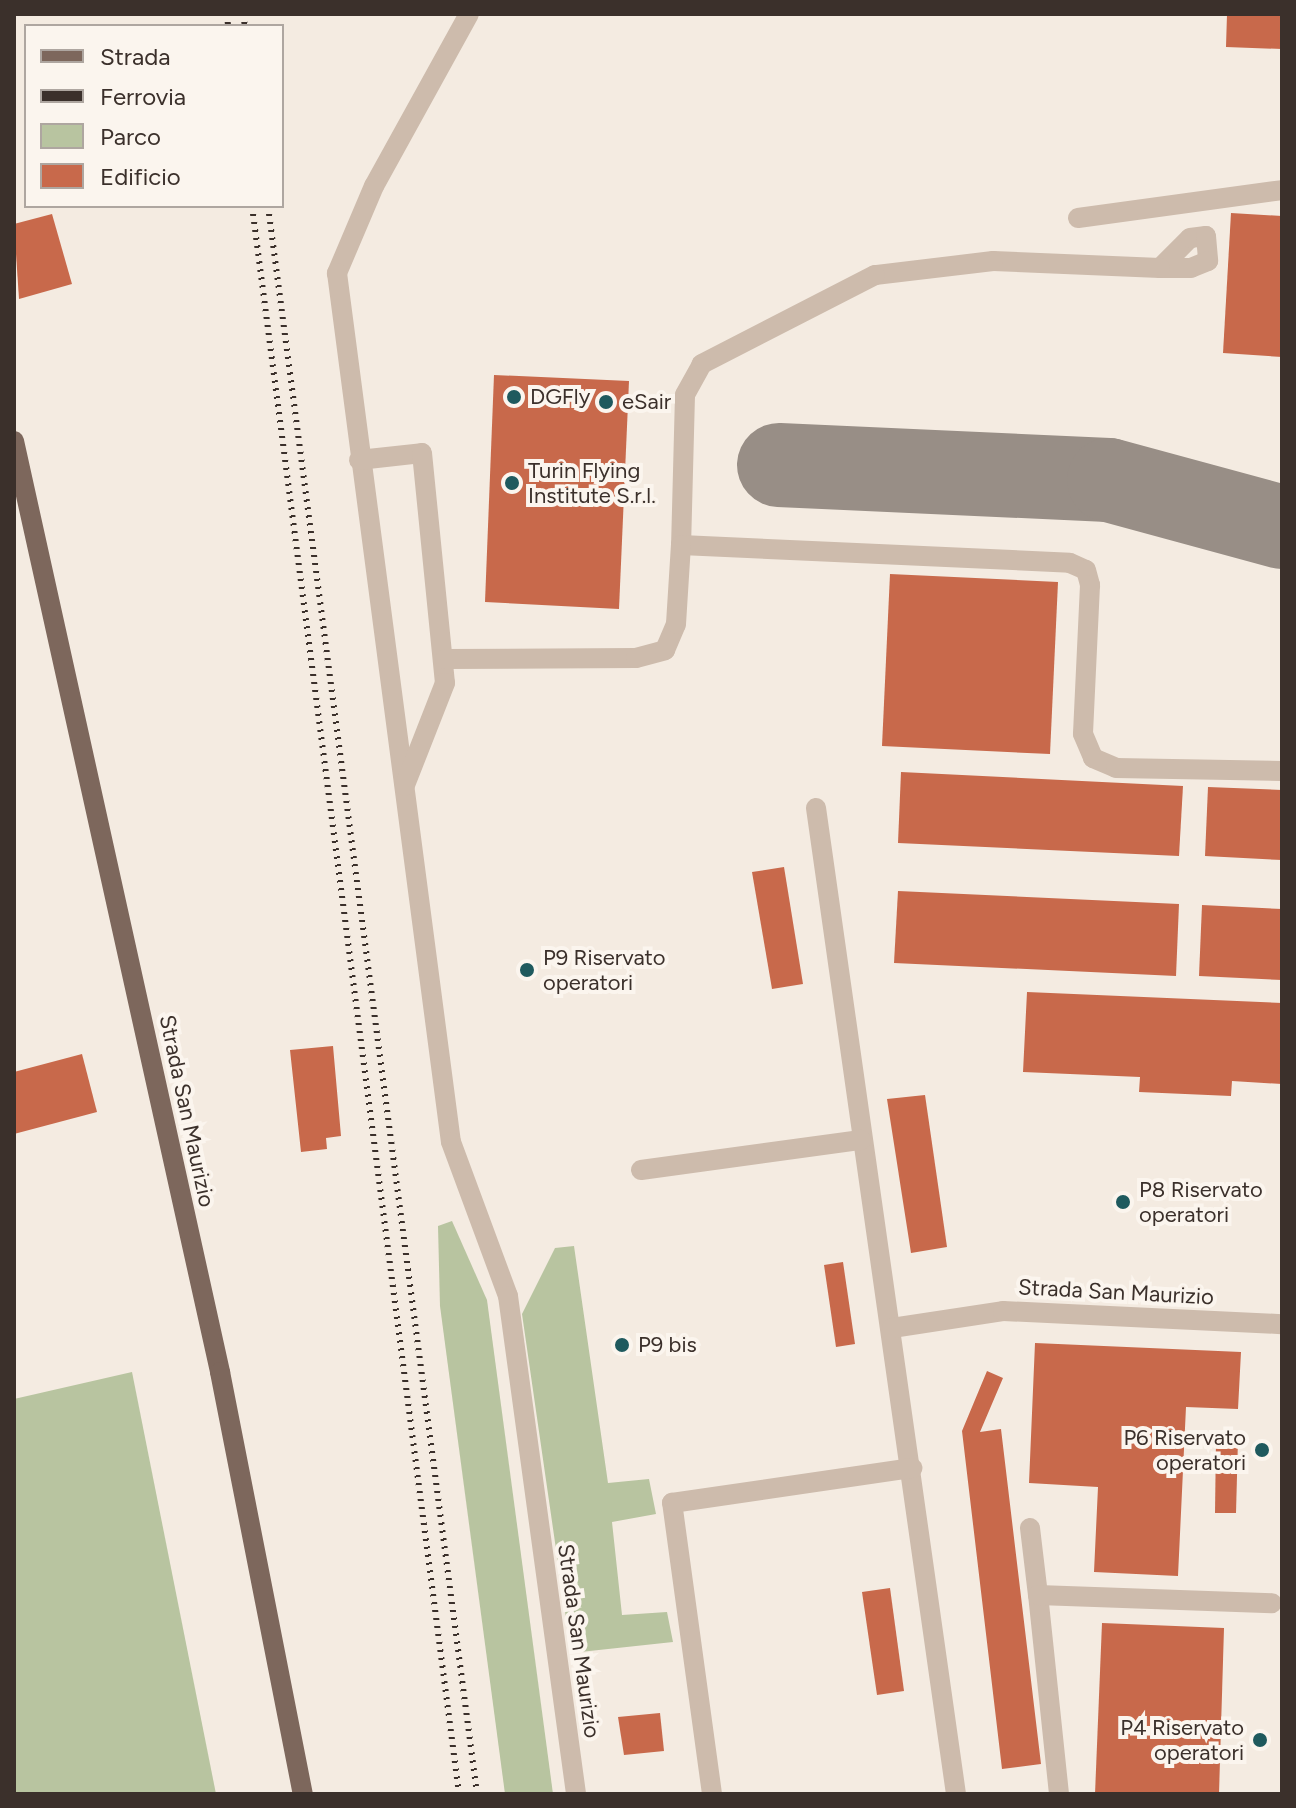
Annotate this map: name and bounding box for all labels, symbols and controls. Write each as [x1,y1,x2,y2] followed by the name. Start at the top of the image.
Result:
[24,24,284,208] legend
[100,42,170,71] text: Strada
[100,82,186,111] text: Ferrovia
[100,122,161,151] text: Parco
[100,162,181,191] text: Edificio
[530,384,590,410] place label: DGFly
[505,388,523,406] marker: DGFly
[622,389,671,415] place label: eSair
[597,393,615,411] marker: eSair
[528,457,656,508] place label: Turin Flying Institute S.r.l.
[503,474,521,492] marker: Turin Flying Institute S.r.l.
[543,944,666,996] place label: P9 Riservato operatori
[518,961,536,979] marker: P9 Riservato operatori
[154,1013,220,1209] street label: Strada San Maurizio
[1139,1176,1263,1228] place label: P8 Riservato operatori
[1114,1193,1132,1211] marker: P8 Riservato operatori
[1018,1274,1214,1310] street label: Strada San Maurizio
[638,1332,697,1358] place label: P9 bis
[613,1336,631,1354] marker: P9 bis
[1123,1424,1246,1476] place label: P6 Riservato operatori
[1253,1441,1271,1459] marker: P6 Riservato operatori
[552,1542,606,1740] street label: Strada San Maurizio
[1120,1714,1244,1766] place label: P4 Riservato operatori
[1251,1731,1269,1749] marker: P4 Riservato operatori

